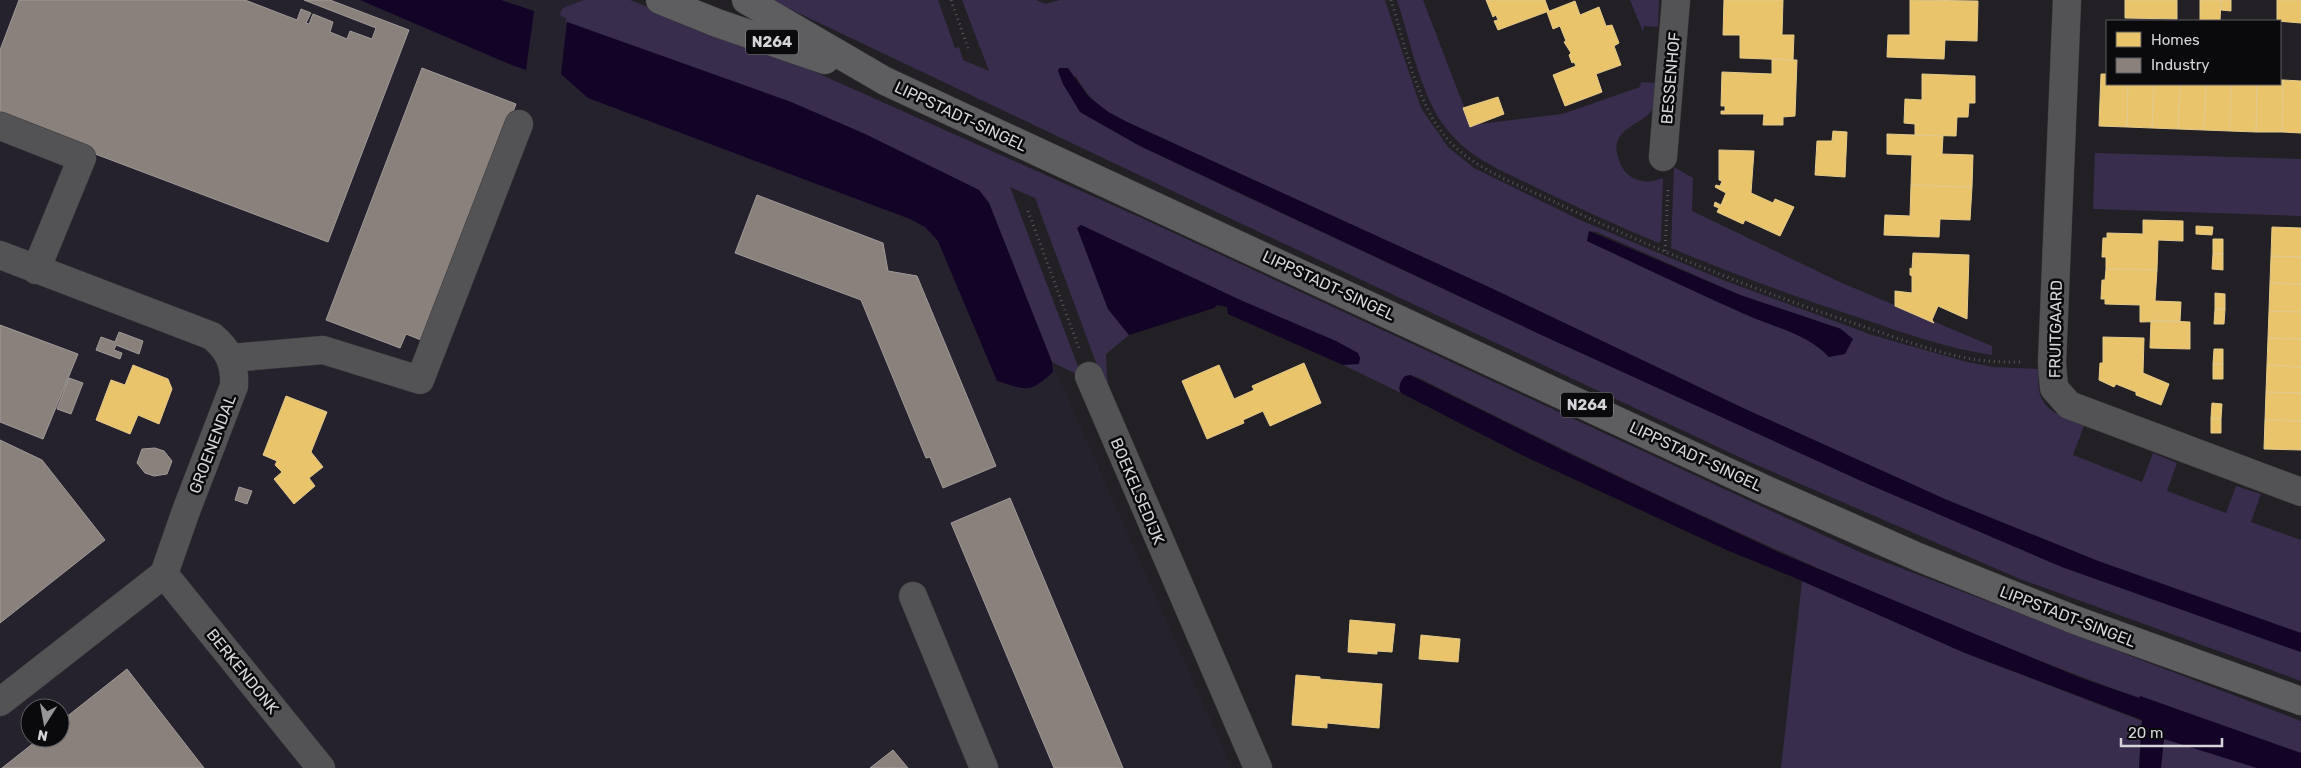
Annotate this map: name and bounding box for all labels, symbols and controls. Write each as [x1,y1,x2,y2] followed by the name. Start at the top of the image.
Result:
[2106,20,2281,85] legend
[746,30,798,54] road number: N264
[1657,31,1684,125] street label: BESSENHOF
[2151,31,2200,49] text: Homes
[2151,56,2210,74] text: Industry
[891,77,1030,156] street label: LIPPSTADT-SINGEL
[1259,246,1398,325] street label: LIPPSTADT-SINGEL
[2045,280,2066,378] street label: FRUITGAARD
[185,392,240,496] street label: GROENENDAL
[1561,392,1613,418] road number: N264
[1626,417,1765,496] street label: LIPPSTADT-SINGEL
[1106,435,1169,548] street label: BOEKELSEDIJK
[1997,582,2138,651] street label: LIPPSTADT-SINGEL
[203,625,283,718] street label: BERKENDONK
[20,698,70,748] north arrow
[2121,716,2222,748] scale bar
[2128,724,2163,742] text: 20 m
[36,726,49,745] text: N

